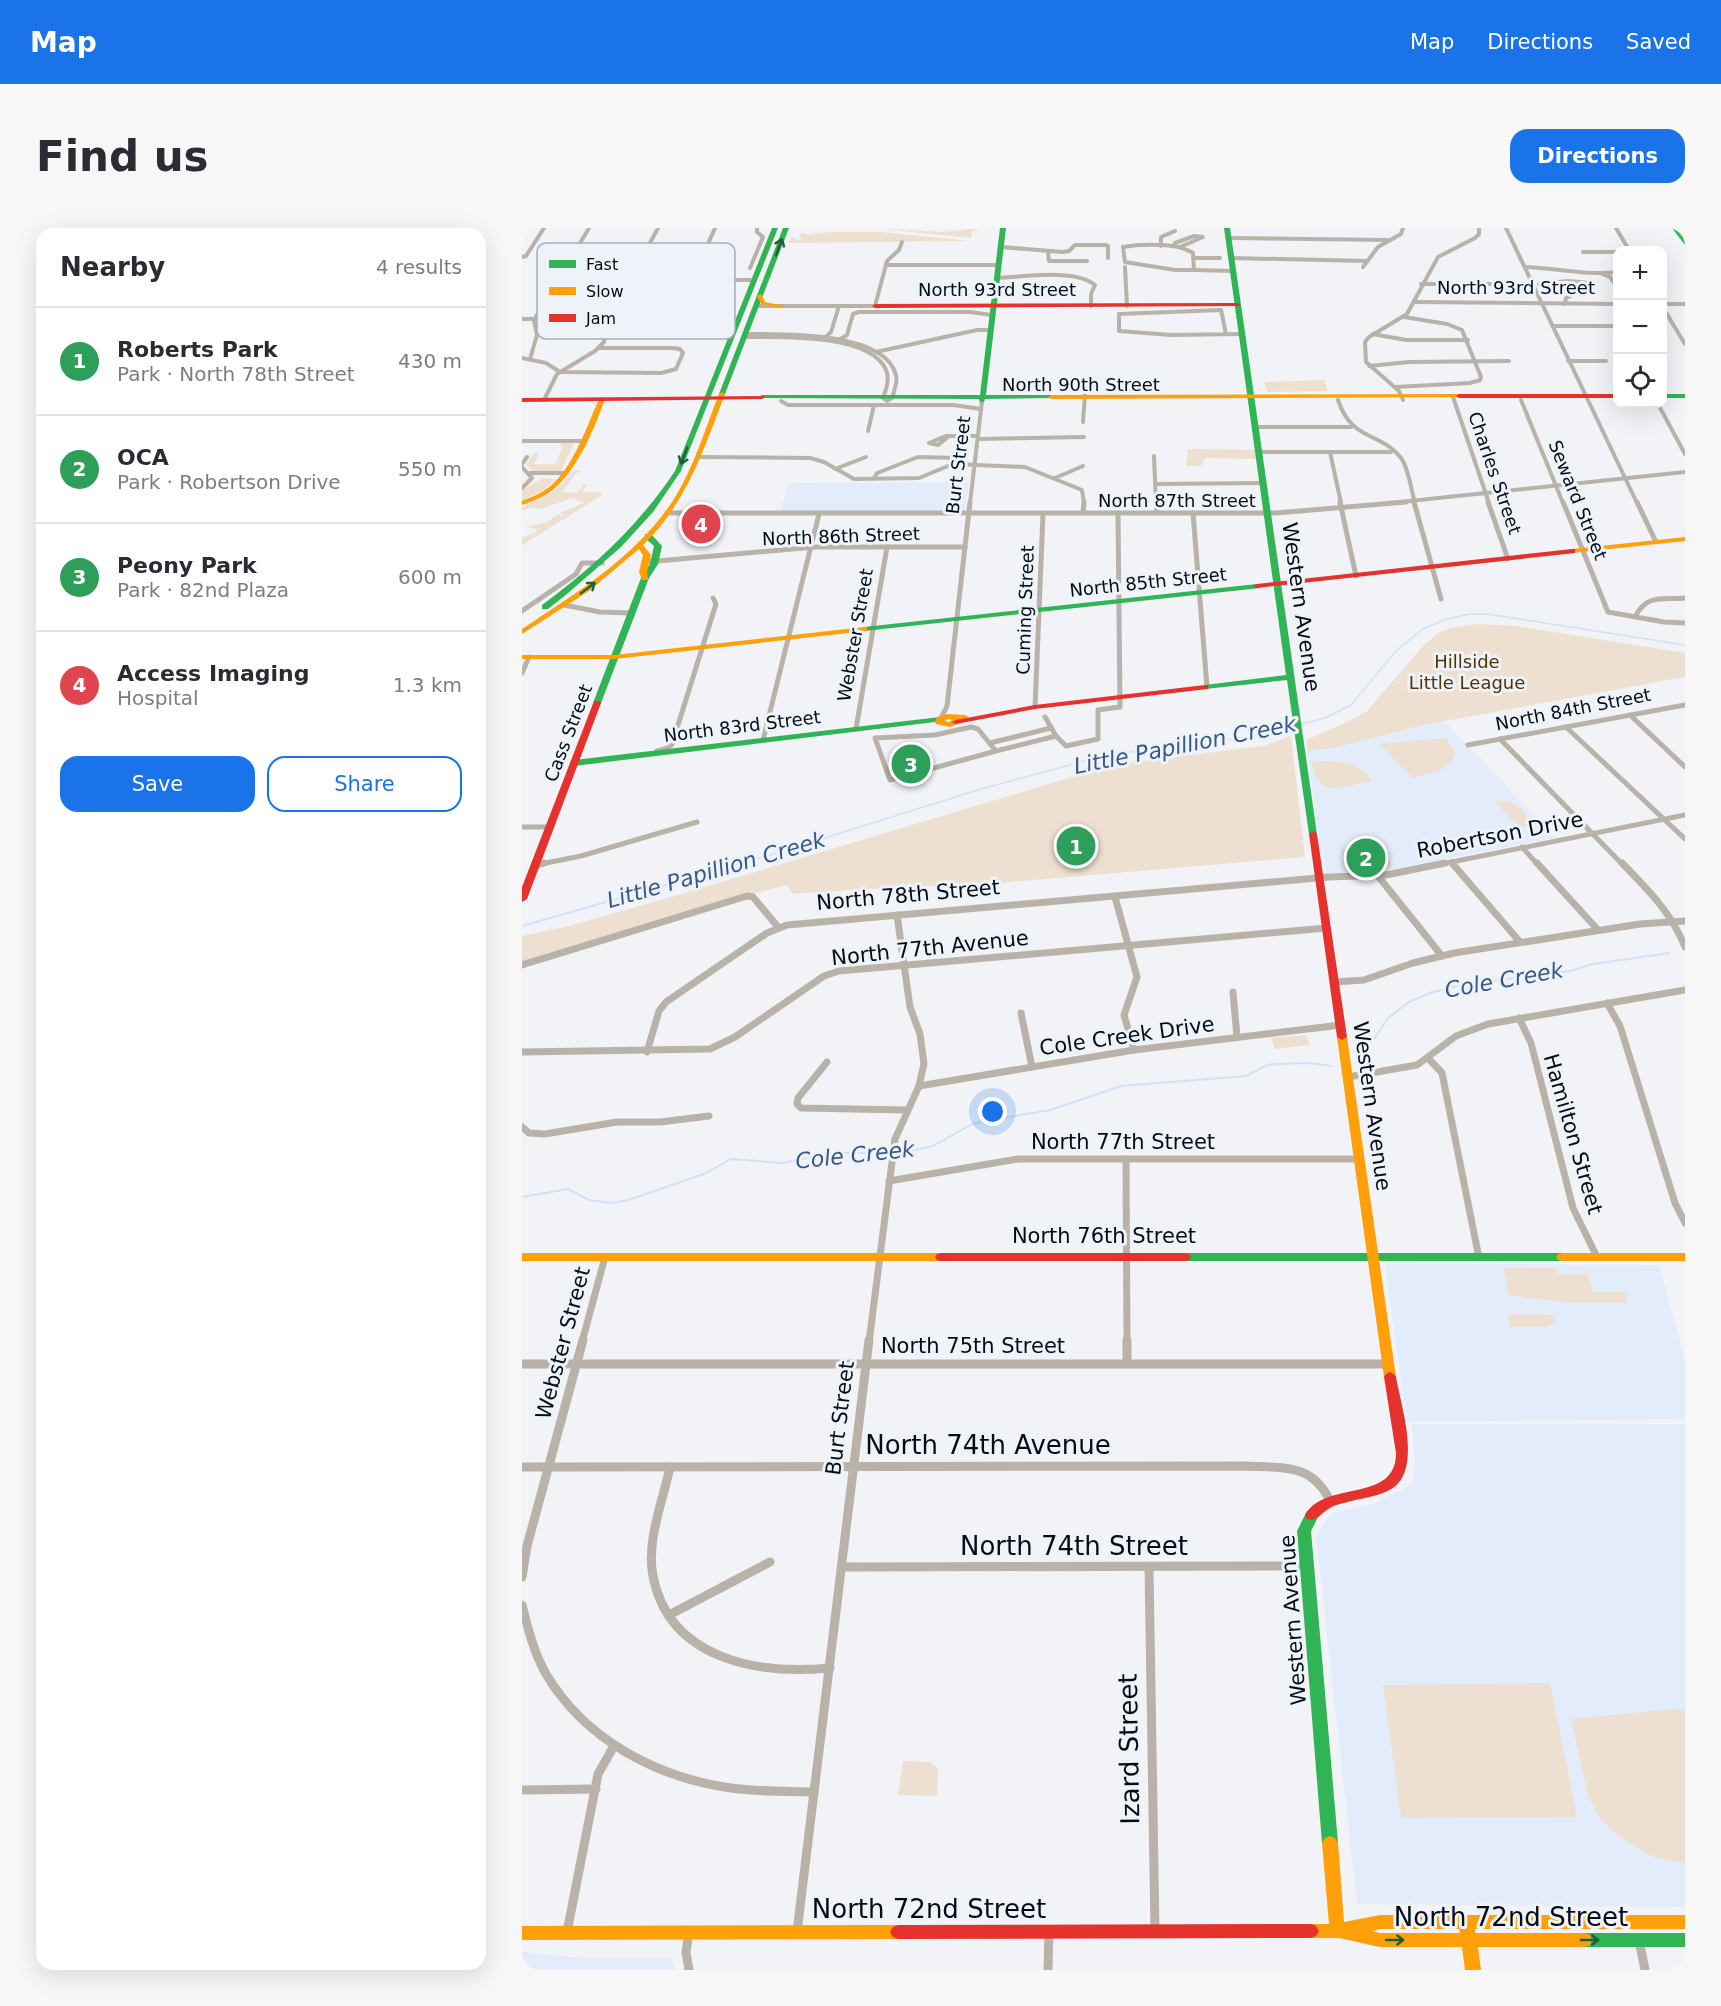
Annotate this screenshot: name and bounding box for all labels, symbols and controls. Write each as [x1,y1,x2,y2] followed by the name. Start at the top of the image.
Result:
[30,26,97,59] text: Map
[1410,30,1454,54] text: Map
[1487,30,1593,54] text: Directions
[1626,30,1691,54] text: Saved
[1510,129,1685,183] button: Directions
[36,132,209,181] text: Find us
[774,238,785,257] one-way arrow
[537,243,735,339] legend
[1613,246,1667,408] map controls
[1613,246,1667,300] button: +
[60,252,165,282] text: Nearby
[376,255,462,279] text: 4 results
[586,255,618,274] text: Fast
[1437,277,1595,298] street label: North 93rd Street
[918,279,1076,300] street label: North 93rd Street
[586,282,623,301] text: Slow
[1613,300,1667,354] button: −
[585,309,616,328] text: Jam
[117,337,278,362] text: Roberts Park
[73,349,86,373] text: 1
[398,349,462,373] text: 430 m
[1613,354,1667,408] button: locate
[117,362,355,386] text: Park · North 78th Street
[1002,374,1160,395] street label: North 90th Street
[1464,409,1526,537] street label: Charles Street
[942,415,974,515] street label: Burt Street
[1544,437,1612,563] street label: Seward Street
[117,445,169,470] text: OCA
[677,446,688,465] one-way arrow
[73,457,86,481] text: 2
[398,457,462,481] text: 550 m
[117,470,341,494] text: Park · Robertson Drive
[1098,490,1256,511] street label: North 87th Street
[682,502,720,546] pin: 4
[1277,521,1325,693] street label: Western Avenue
[762,523,920,549] street label: North 86th Street
[1012,545,1038,675] street label: Cuming Street
[117,553,257,578] text: Peony Park
[1068,563,1228,601] street label: North 85th Street
[73,565,86,589] text: 3
[398,565,462,589] text: 600 m
[833,567,877,703] street label: Webster Street
[117,578,289,602] text: Park · 82nd Plaza
[580,581,596,594] one-way arrow
[1409,651,1525,693] park label: Hillside Little League
[117,661,310,686] text: Access Imaging
[73,673,86,697] text: 4
[393,673,462,697] text: 1.3 km
[540,681,596,785] street label: Cass Street
[1494,684,1652,734] street label: North 84th Street
[117,686,199,710] text: Hospital
[662,706,822,746] street label: North 83rd Street
[1072,711,1300,779] water label: Little Papillion Creek
[892,742,930,786] pin: 3
[60,756,255,812] button: Save
[267,756,462,812] button: Share
[1415,807,1585,863] street label: Robertson Drive
[1056,824,1096,868] pin: 1
[604,826,829,913] water label: Little Papillion Creek
[1346,836,1386,880] pin: 2
[815,875,1001,915] street label: North 78th Street
[830,926,1030,970] street label: North 77th Avenue
[1443,957,1566,1003] water label: Cole Creek
[1038,1012,1216,1060] street label: Cole Creek Drive
[1348,1020,1396,1192] street label: Western Avenue
[1539,1051,1607,1217] street label: Hamilton Street
[978,1097,1007,1126] your location
[1031,1130,1215,1154] street label: North 77th Street
[794,1136,917,1174] water label: Cole Creek
[1012,1224,1196,1248] street label: North 76th Street
[531,1264,595,1422] street label: Webster Street
[881,1334,1065,1358] street label: North 75th Street
[821,1359,859,1477] street label: Burt Street
[865,1430,1111,1460] street label: North 74th Avenue
[960,1531,1188,1561] street label: North 74th Street
[1275,1534,1311,1706] street label: Western Avenue
[1113,1673,1145,1825] street label: Izard Street
[812,1894,1046,1924] street label: North 72nd Street
[1394,1902,1628,1932] street label: North 72nd Street
[1384,1934,1404,1946] one-way arrow
[1579,1934,1599,1946] one-way arrow

